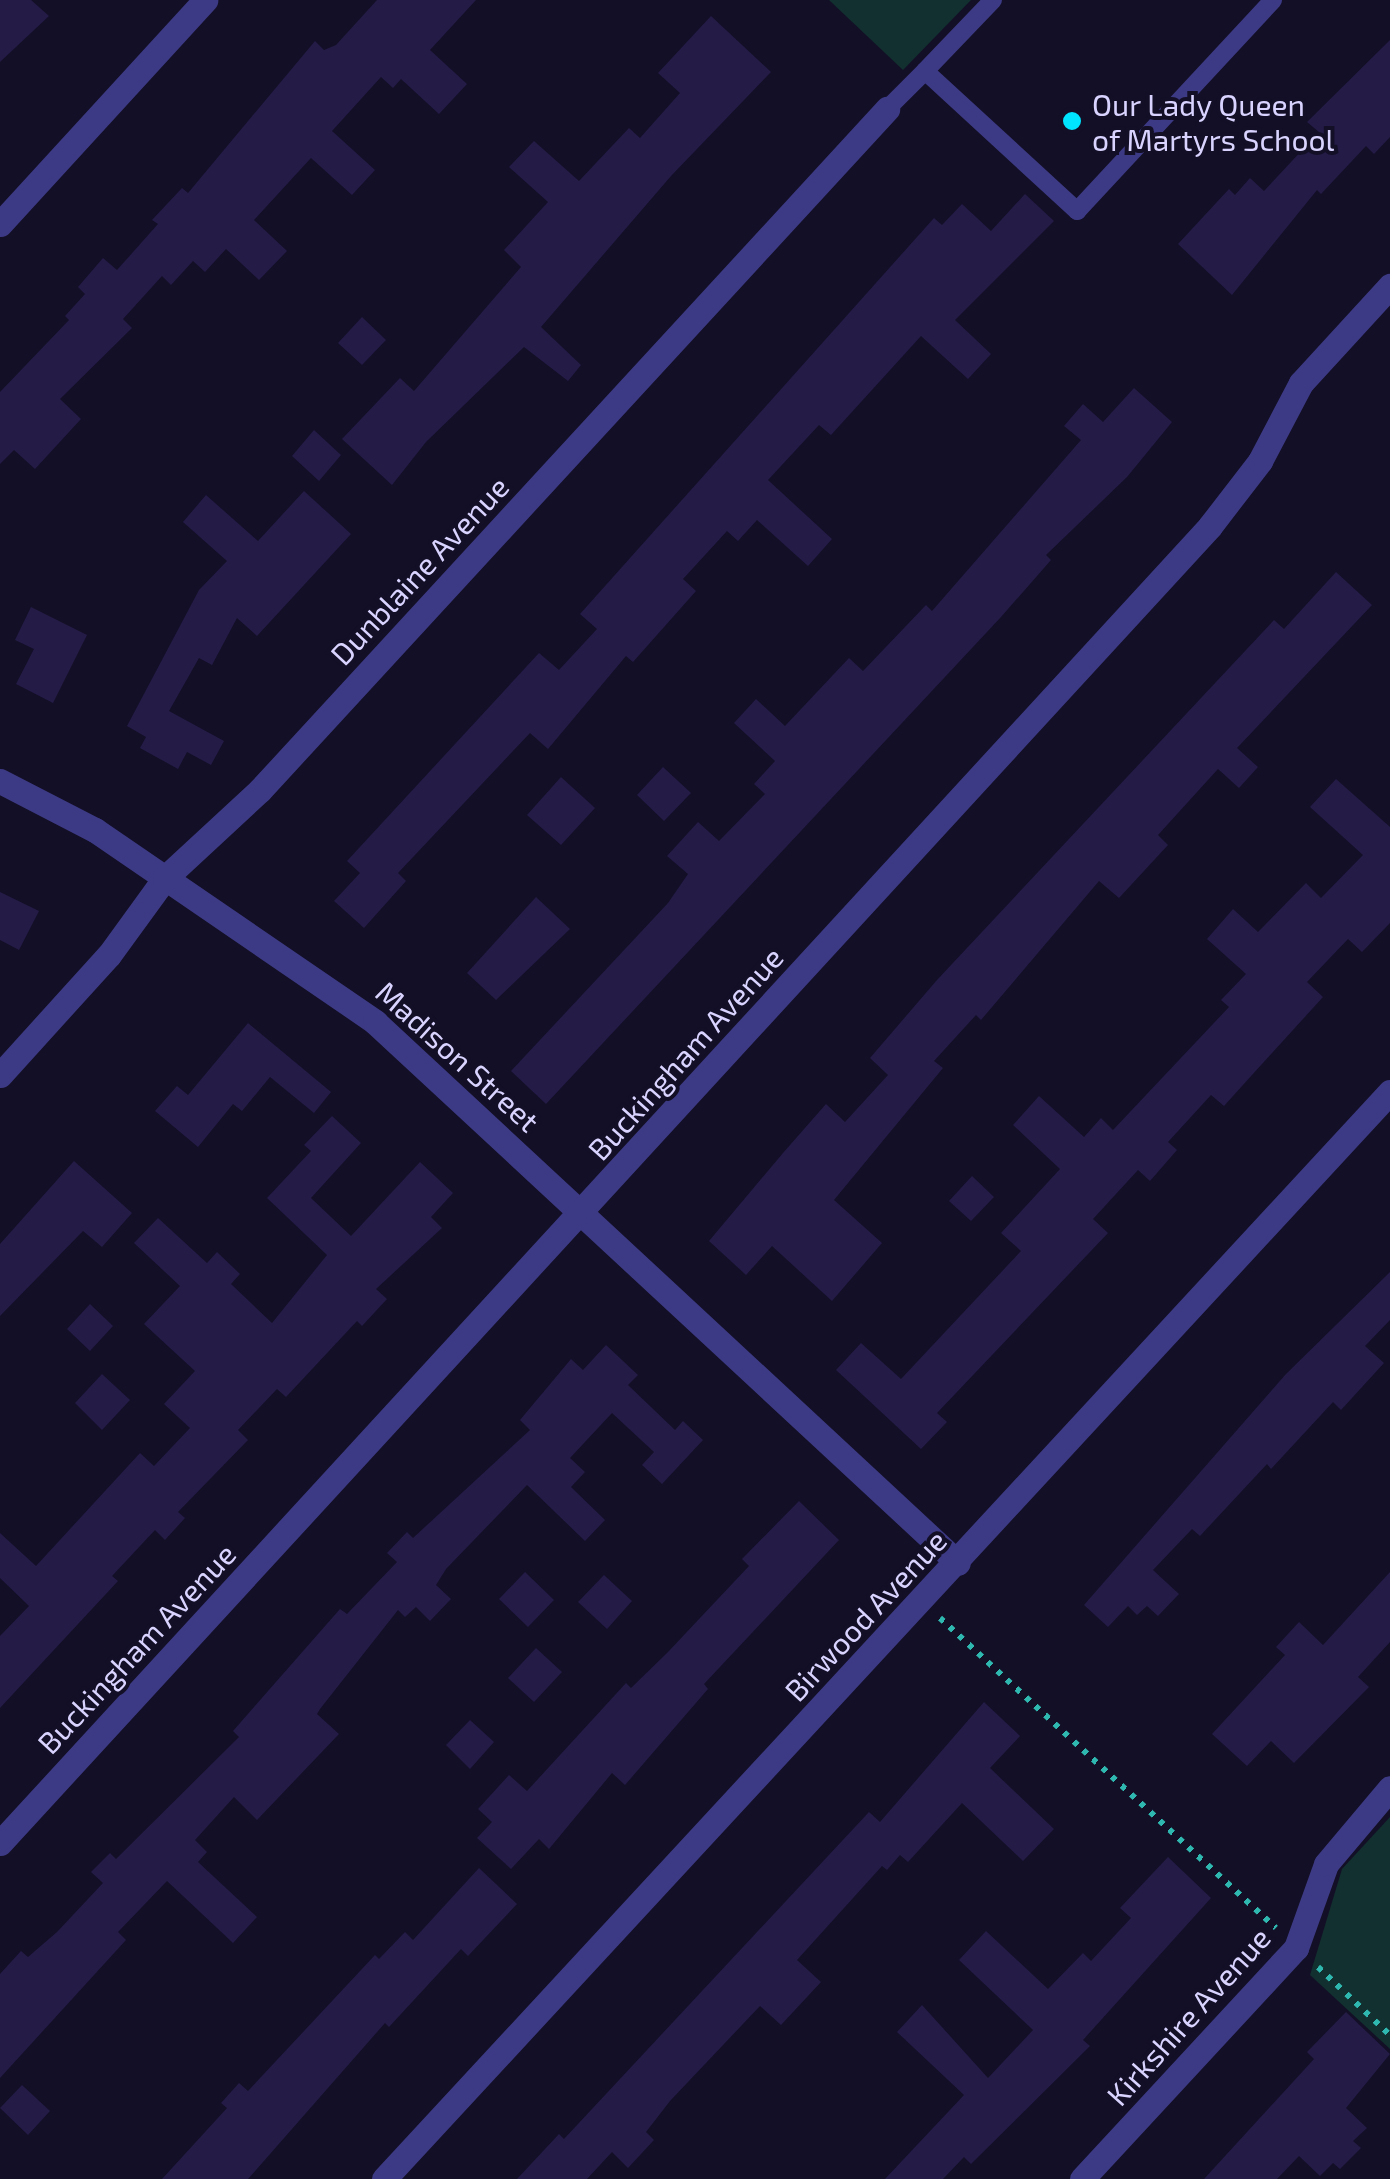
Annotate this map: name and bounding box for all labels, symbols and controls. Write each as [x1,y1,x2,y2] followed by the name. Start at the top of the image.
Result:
[1092,86,1335,156] place label: Our Lady Queen of Martyrs School
[1061,110,1083,132] marker: Our Lady Queen of Martyrs School
[322,468,516,672] street label: Dunblaine Avenue
[580,939,790,1167] street label: Buckingham Avenue
[369,973,547,1139] street label: Madison Street
[776,1522,954,1708] street label: Birwood Avenue
[29,1535,243,1761] street label: Buckingham Avenue
[1098,1919,1278,2113] street label: Kirkshire Avenue

